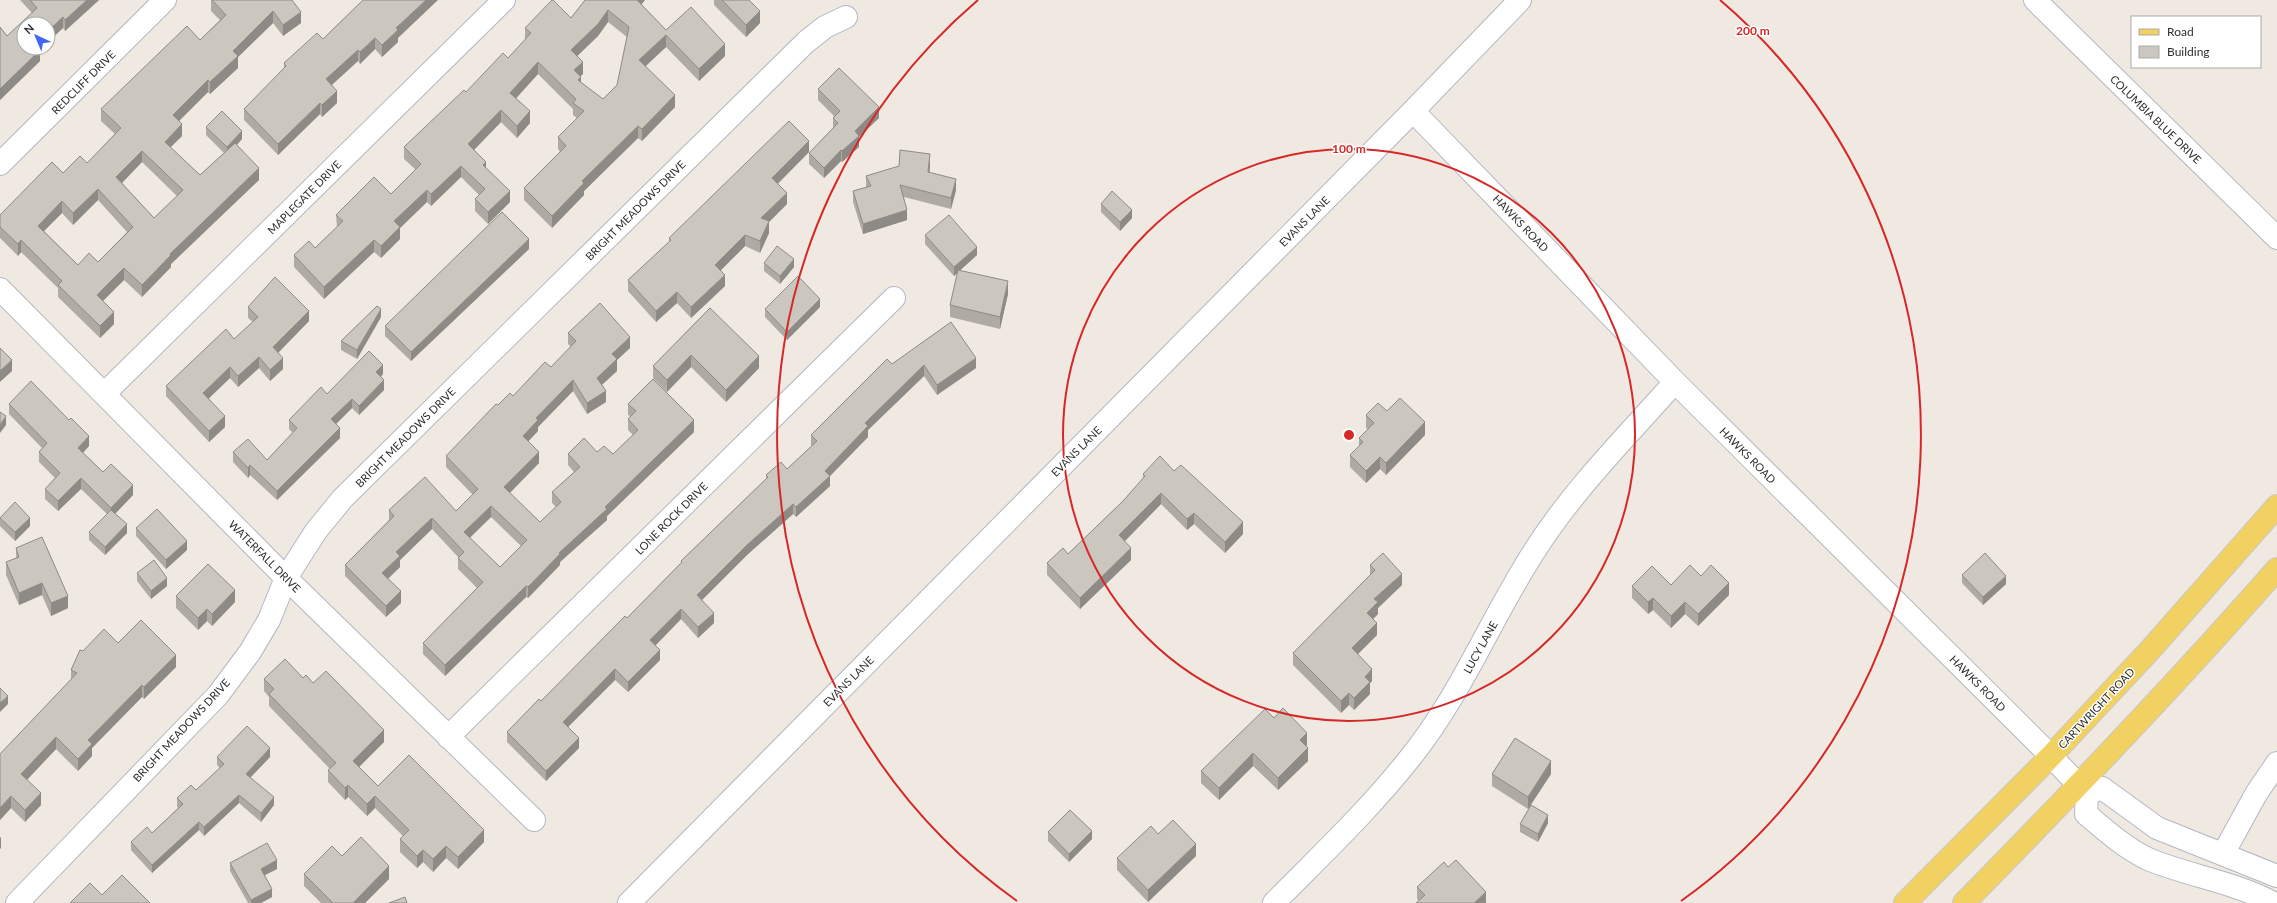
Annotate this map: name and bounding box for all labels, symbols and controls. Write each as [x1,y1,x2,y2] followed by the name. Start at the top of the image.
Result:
[16,16,56,56] north arrow
[2131,16,2261,68] legend
[21,21,36,36] text: N
[1736,23,1770,38] text: 200 m
[2167,24,2194,39] text: Road
[2167,44,2210,59] text: Building
[48,47,118,117] street label: REDCLIFF DRIVE
[2108,72,2204,166] street label: COLUMBIA BLUE DRIVE
[1332,141,1366,156] text: 100 m
[582,157,688,263] street label: BRIGHT MEADOWS DRIVE
[265,158,343,236] street label: MAPLEGATE DRIVE
[1491,192,1551,254] street label: HAWKS ROAD
[1276,193,1332,249] street label: EVANS LANE
[352,384,458,490] street label: BRIGHT MEADOWS DRIVE
[1048,423,1104,479] street label: EVANS LANE
[1717,424,1779,486] street label: HAWKS ROAD
[1342,428,1356,442] centre of rings
[632,479,710,557] street label: LONE ROCK DRIVE
[226,517,304,595] street label: WATERFALL DRIVE
[1460,619,1500,675] street label: LUCY LANE
[1947,652,2009,714] street label: HAWKS ROAD
[820,653,876,709] street label: EVANS LANE
[2055,665,2137,751] street label: CARTWRIGHT ROAD
[130,676,232,784] street label: BRIGHT MEADOWS DRIVE

